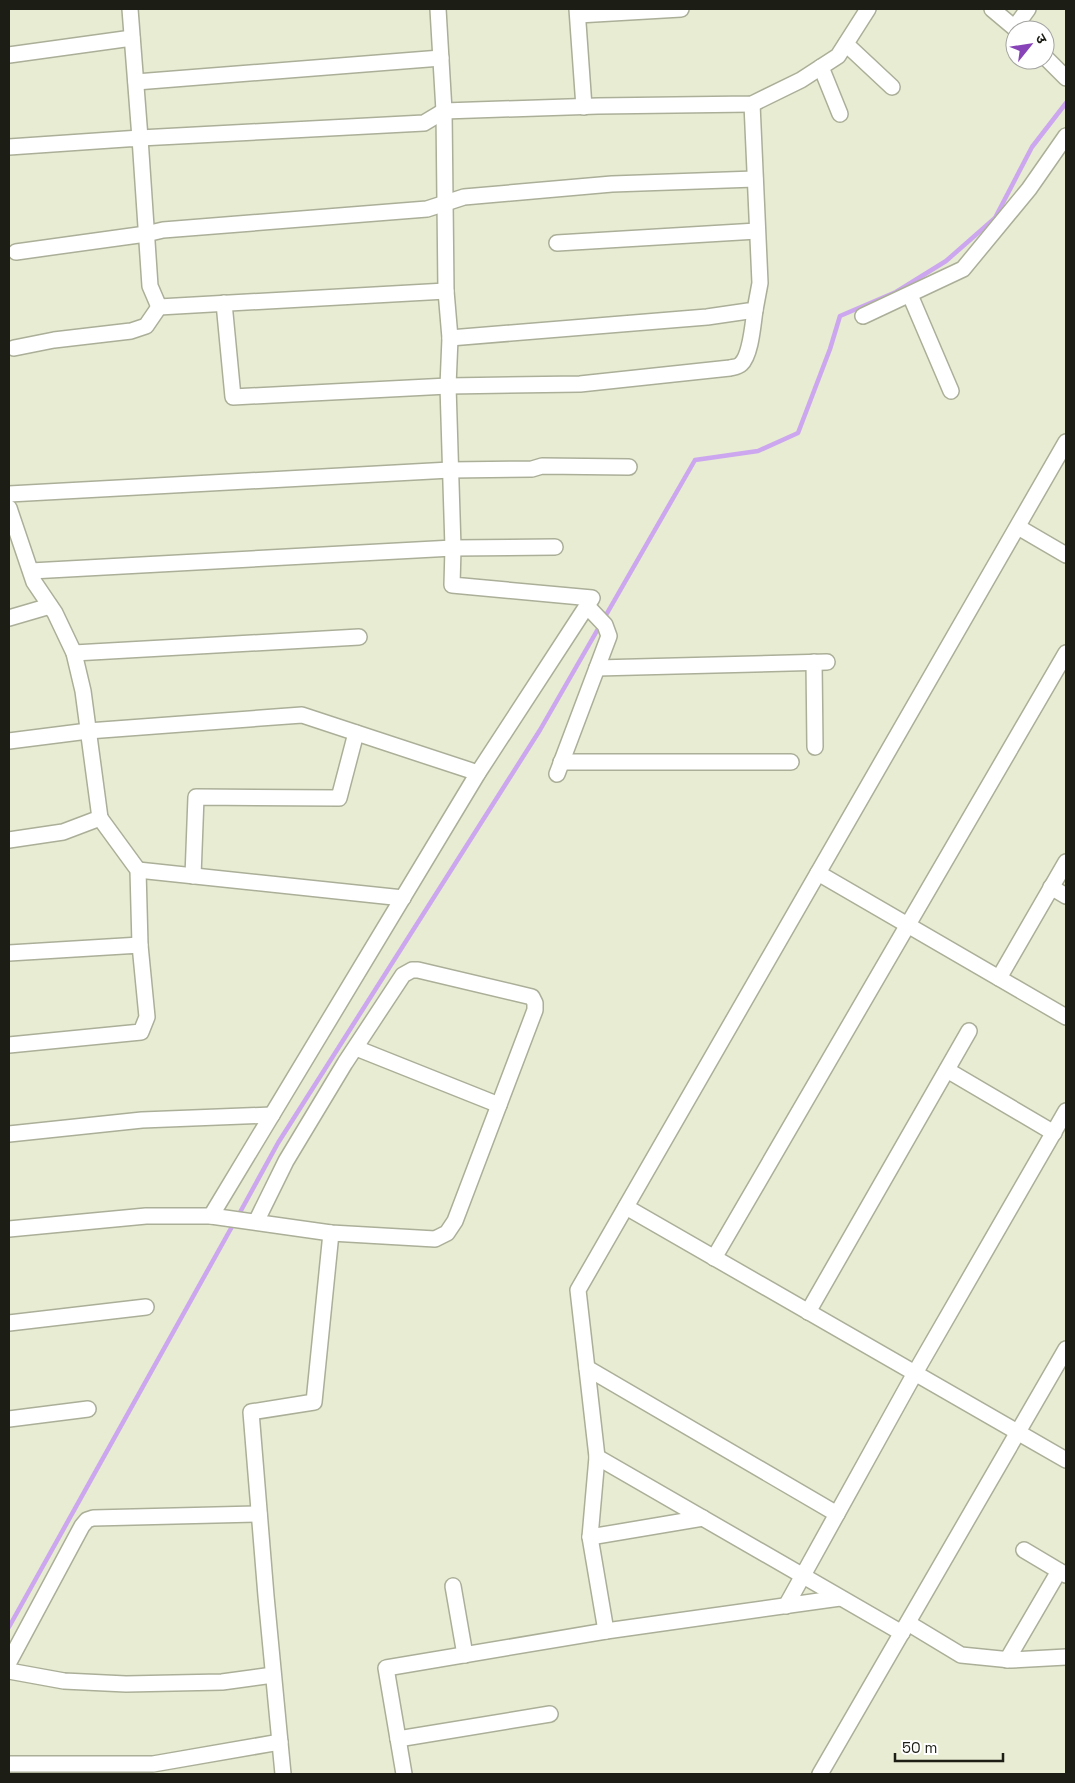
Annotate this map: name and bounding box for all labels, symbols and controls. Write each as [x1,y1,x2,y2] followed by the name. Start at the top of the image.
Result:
[1005,20,1055,70] north arrow
[1031,30,1052,47] text: उ
[895,1730,1002,1762] scale bar
[902,1738,937,1757] text: 50 m

